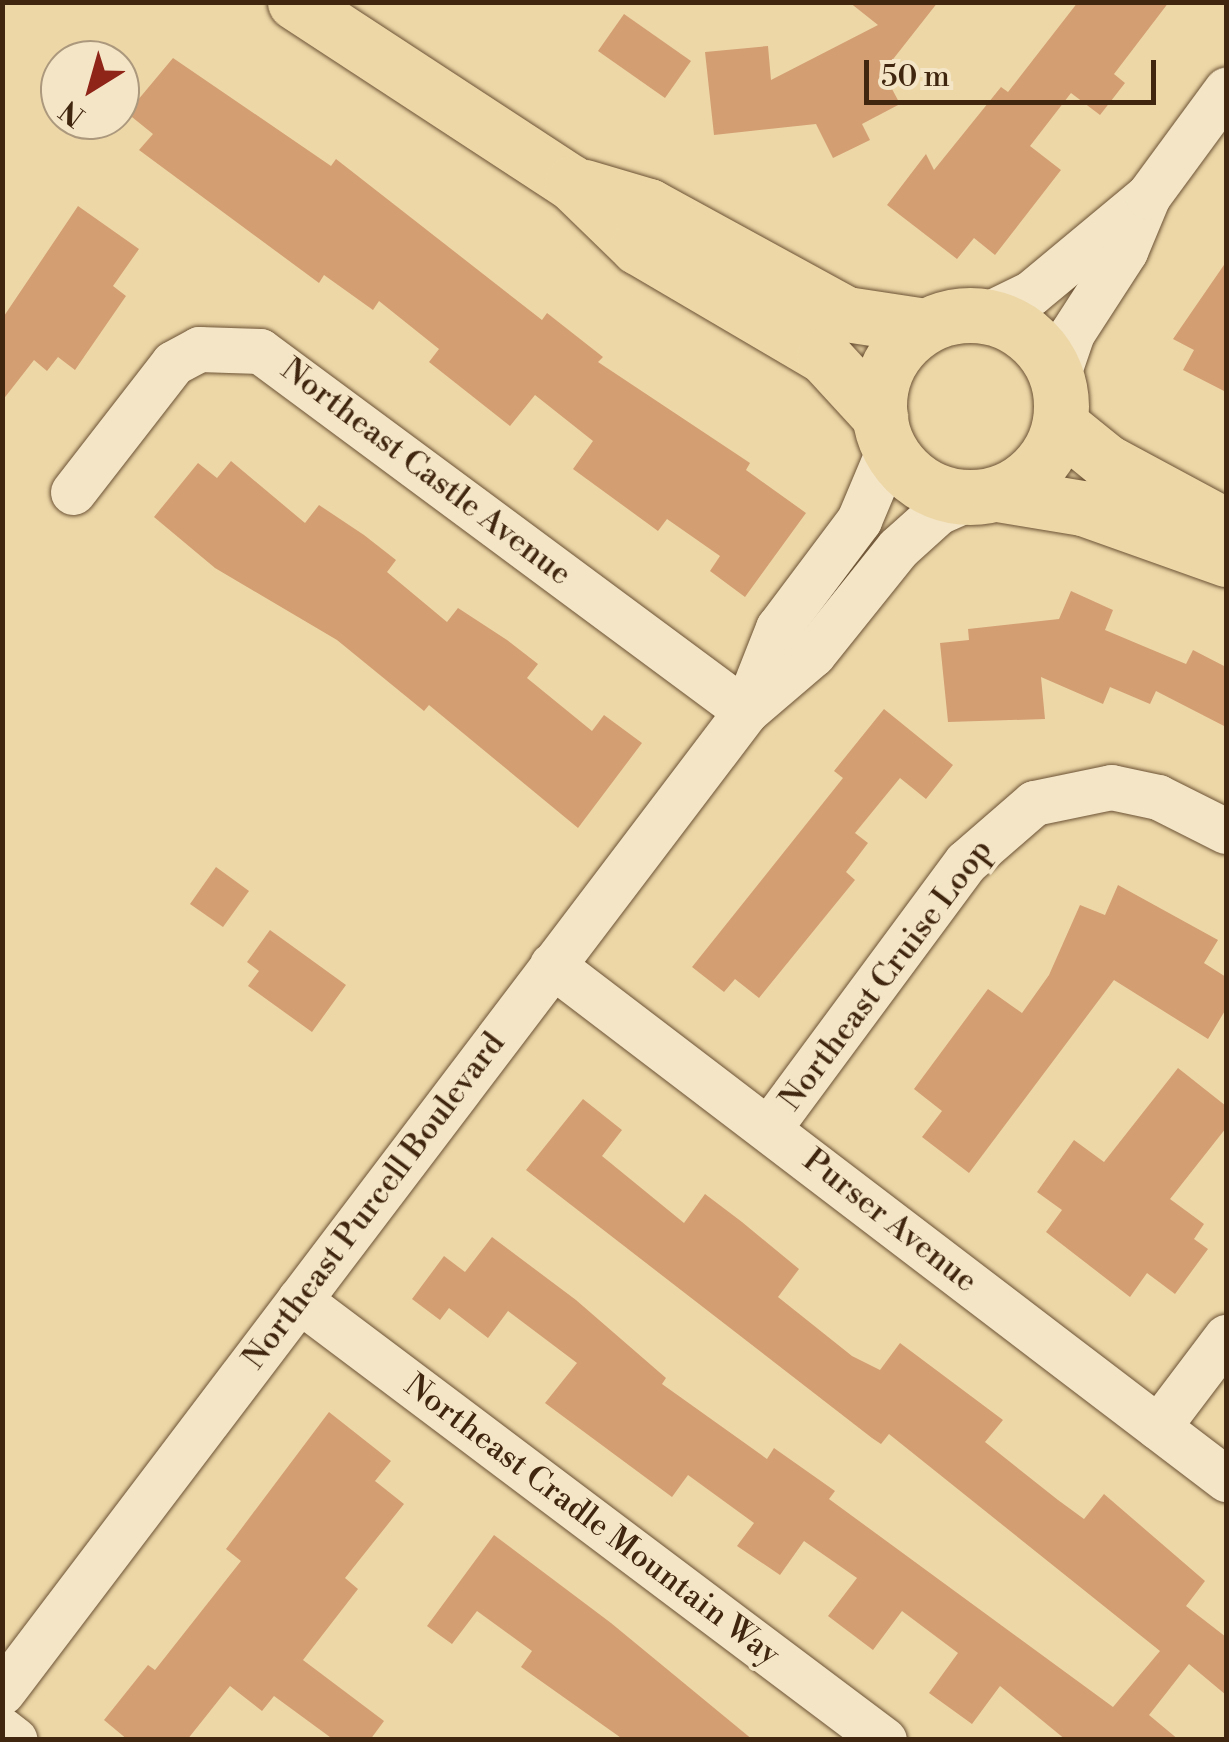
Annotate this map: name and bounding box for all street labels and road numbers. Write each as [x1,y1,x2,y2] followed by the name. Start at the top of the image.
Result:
[273,350,579,594] street label: Northeast Castle Avenue
[772,832,1000,1118] street label: Northeast Cruise Loop
[235,1025,513,1377] street label: Northeast Purcell Boulevard
[795,1141,985,1301] street label: Purser Avenue
[397,1366,787,1674] street label: Northeast Cradle Mountain Way

